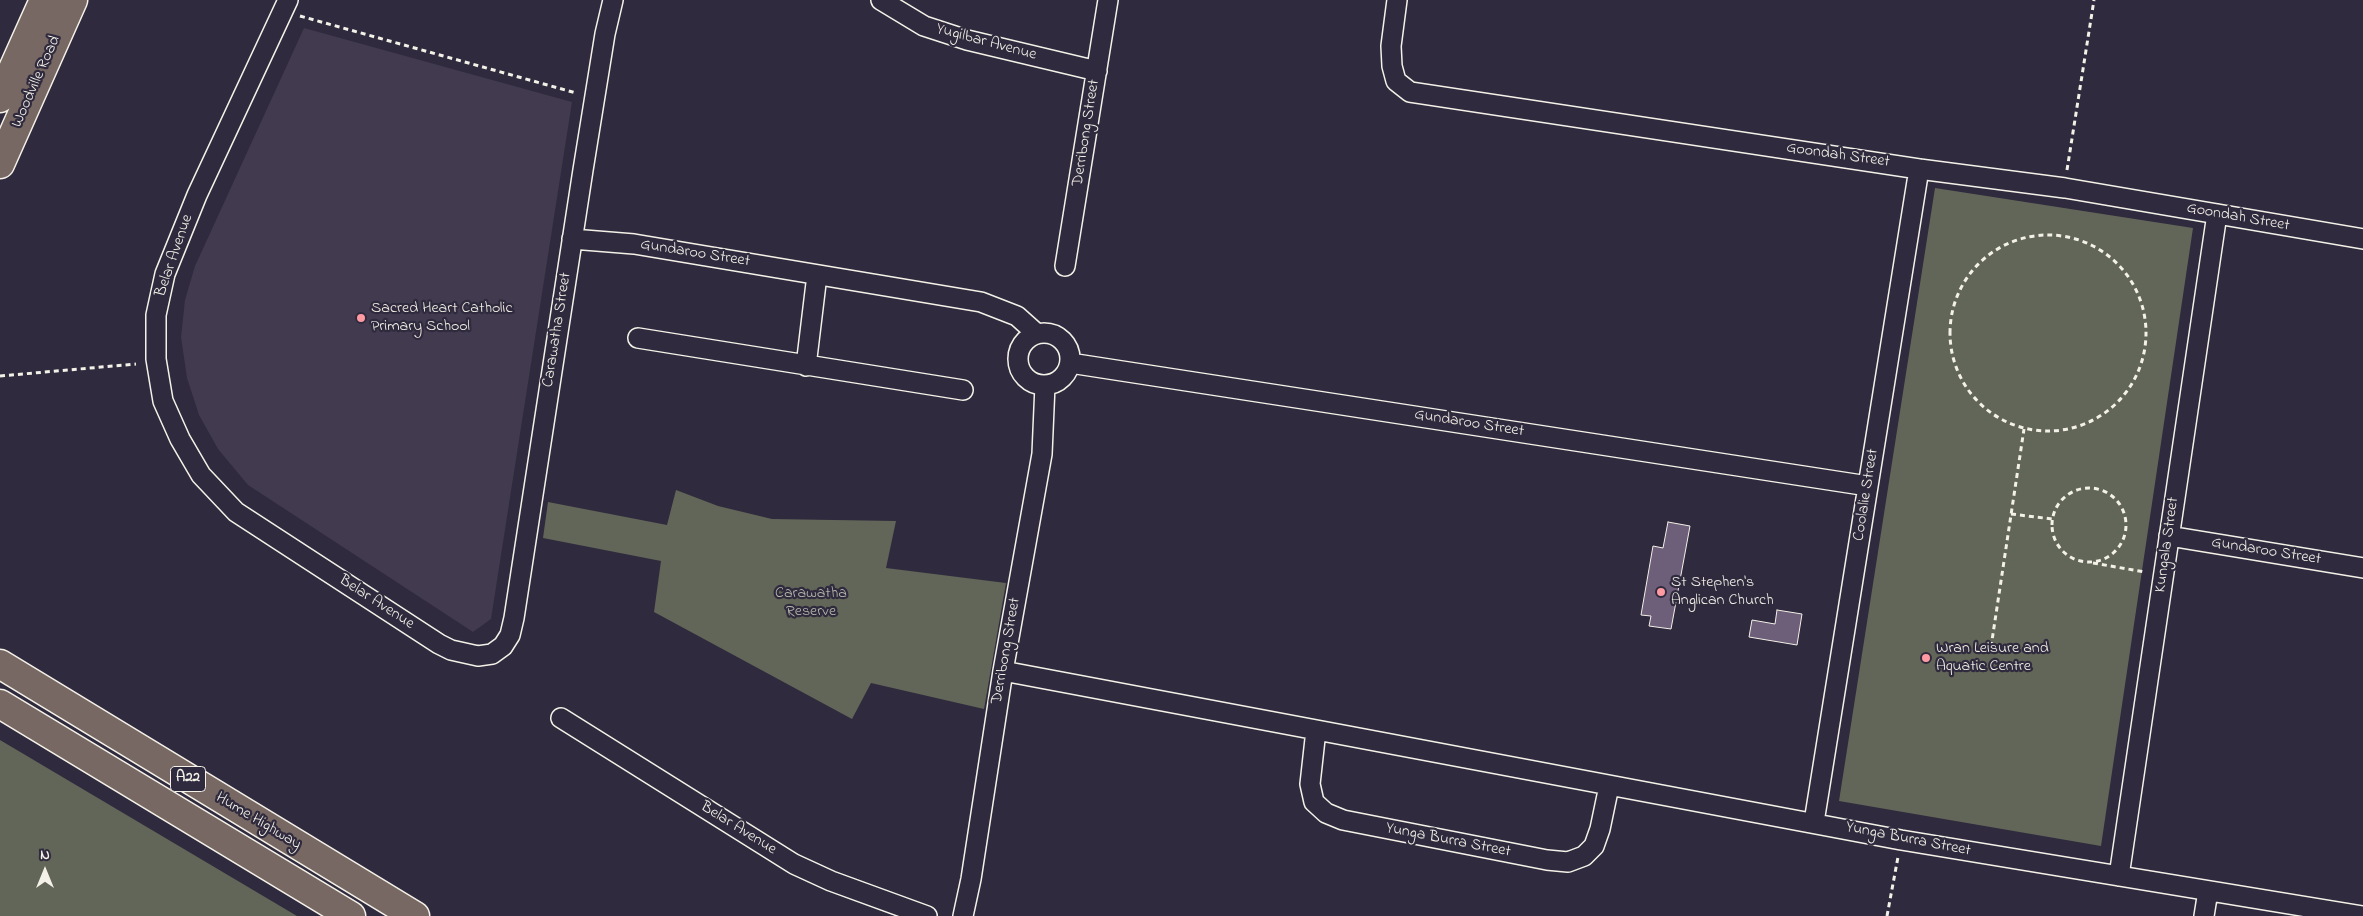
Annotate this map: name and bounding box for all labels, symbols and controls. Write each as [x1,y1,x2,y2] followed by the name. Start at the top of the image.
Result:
[934,20,1038,66] street label: Yugilbar Avenue
[8,33,66,131] street label: Woodville Road
[1069,78,1105,188] street label: Derribong Street
[1785,139,1891,173] street label: Goondah Street
[2185,200,2291,236] street label: Goondah Street
[152,212,198,300] street label: Belar Avenue
[639,236,751,272] street label: Gundaroo Street
[539,271,577,389] street label: Carawatha Street
[371,299,512,337] place label: Sacred Heart Catholic Primary School
[355,312,367,324] marker: Sacred Heart Catholic Primary School
[1413,406,1525,442] street label: Gundaroo Street
[1850,447,1884,543] street label: Coolalie Street
[2152,496,2184,594] street label: Kungala Street
[2210,534,2322,570] street label: Gundaroo Street
[335,572,417,634] street label: Belar Avenue
[1671,573,1774,611] place label: St Stephen's Anglican Church
[775,584,847,622] park label: Carawatha Reserve
[1655,586,1667,598] marker: St Stephen's Anglican Church
[988,596,1026,706] street label: Derribong Street
[1936,639,2049,677] place label: Wran Leisure and Aquatic Centre
[1920,652,1932,664] marker: Wran Leisure and Aquatic Centre
[170,766,206,792] road number: A22
[212,789,304,855] street label: Hume Highway
[696,798,780,860] street label: Belar Avenue
[1844,818,1972,862] street label: Yunga Burra Street
[1384,819,1512,863] street label: Yunga Burra Street
[40,845,50,866] text: N
[20,846,70,896] north arrow

